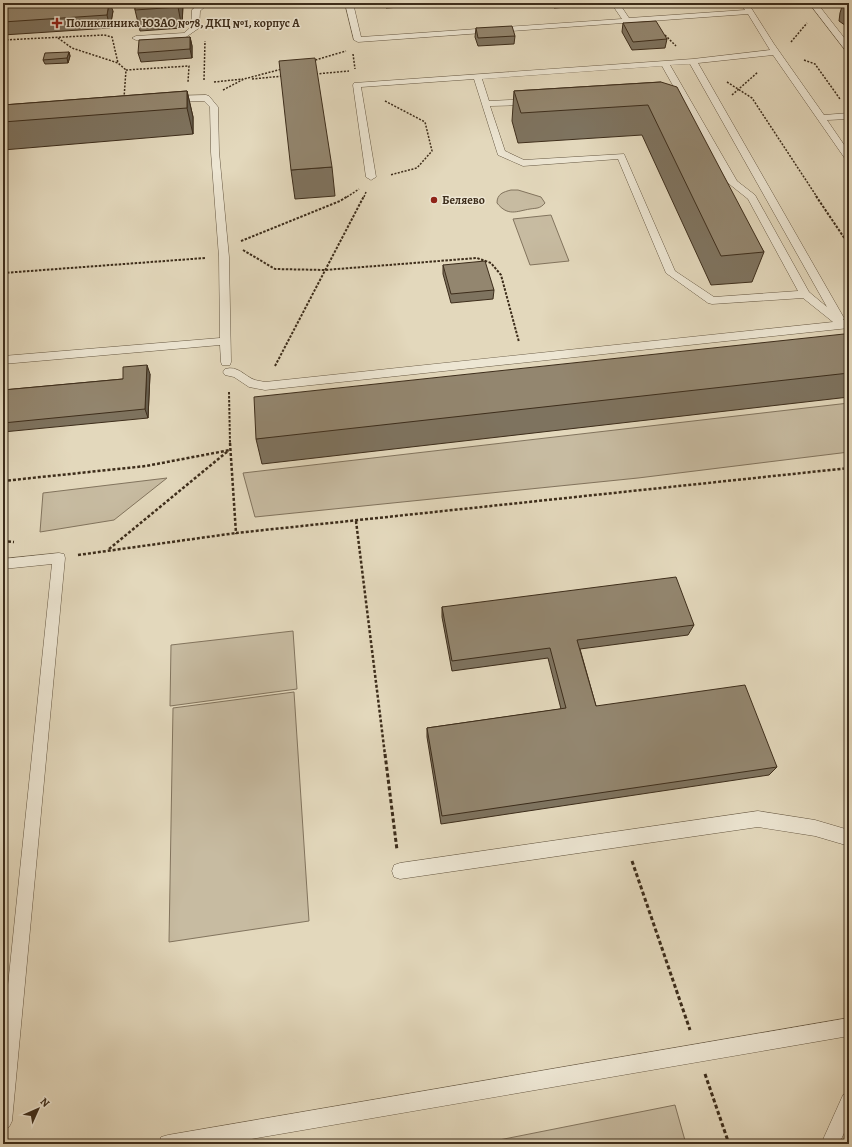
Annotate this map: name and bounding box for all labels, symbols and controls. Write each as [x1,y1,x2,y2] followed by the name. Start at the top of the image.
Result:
[66,15,300,31] place label: Поликлиника ЮЗАО №78, ДКЦ №1, корпус А
[51,17,63,29] marker: Поликлиника ЮЗАО №78, ДКЦ №1, корпус А
[442,192,485,208] place label: Беляево
[429,195,439,205] marker: Беляево
[18,1089,58,1129] north arrow
[37,1094,53,1110] text: N

